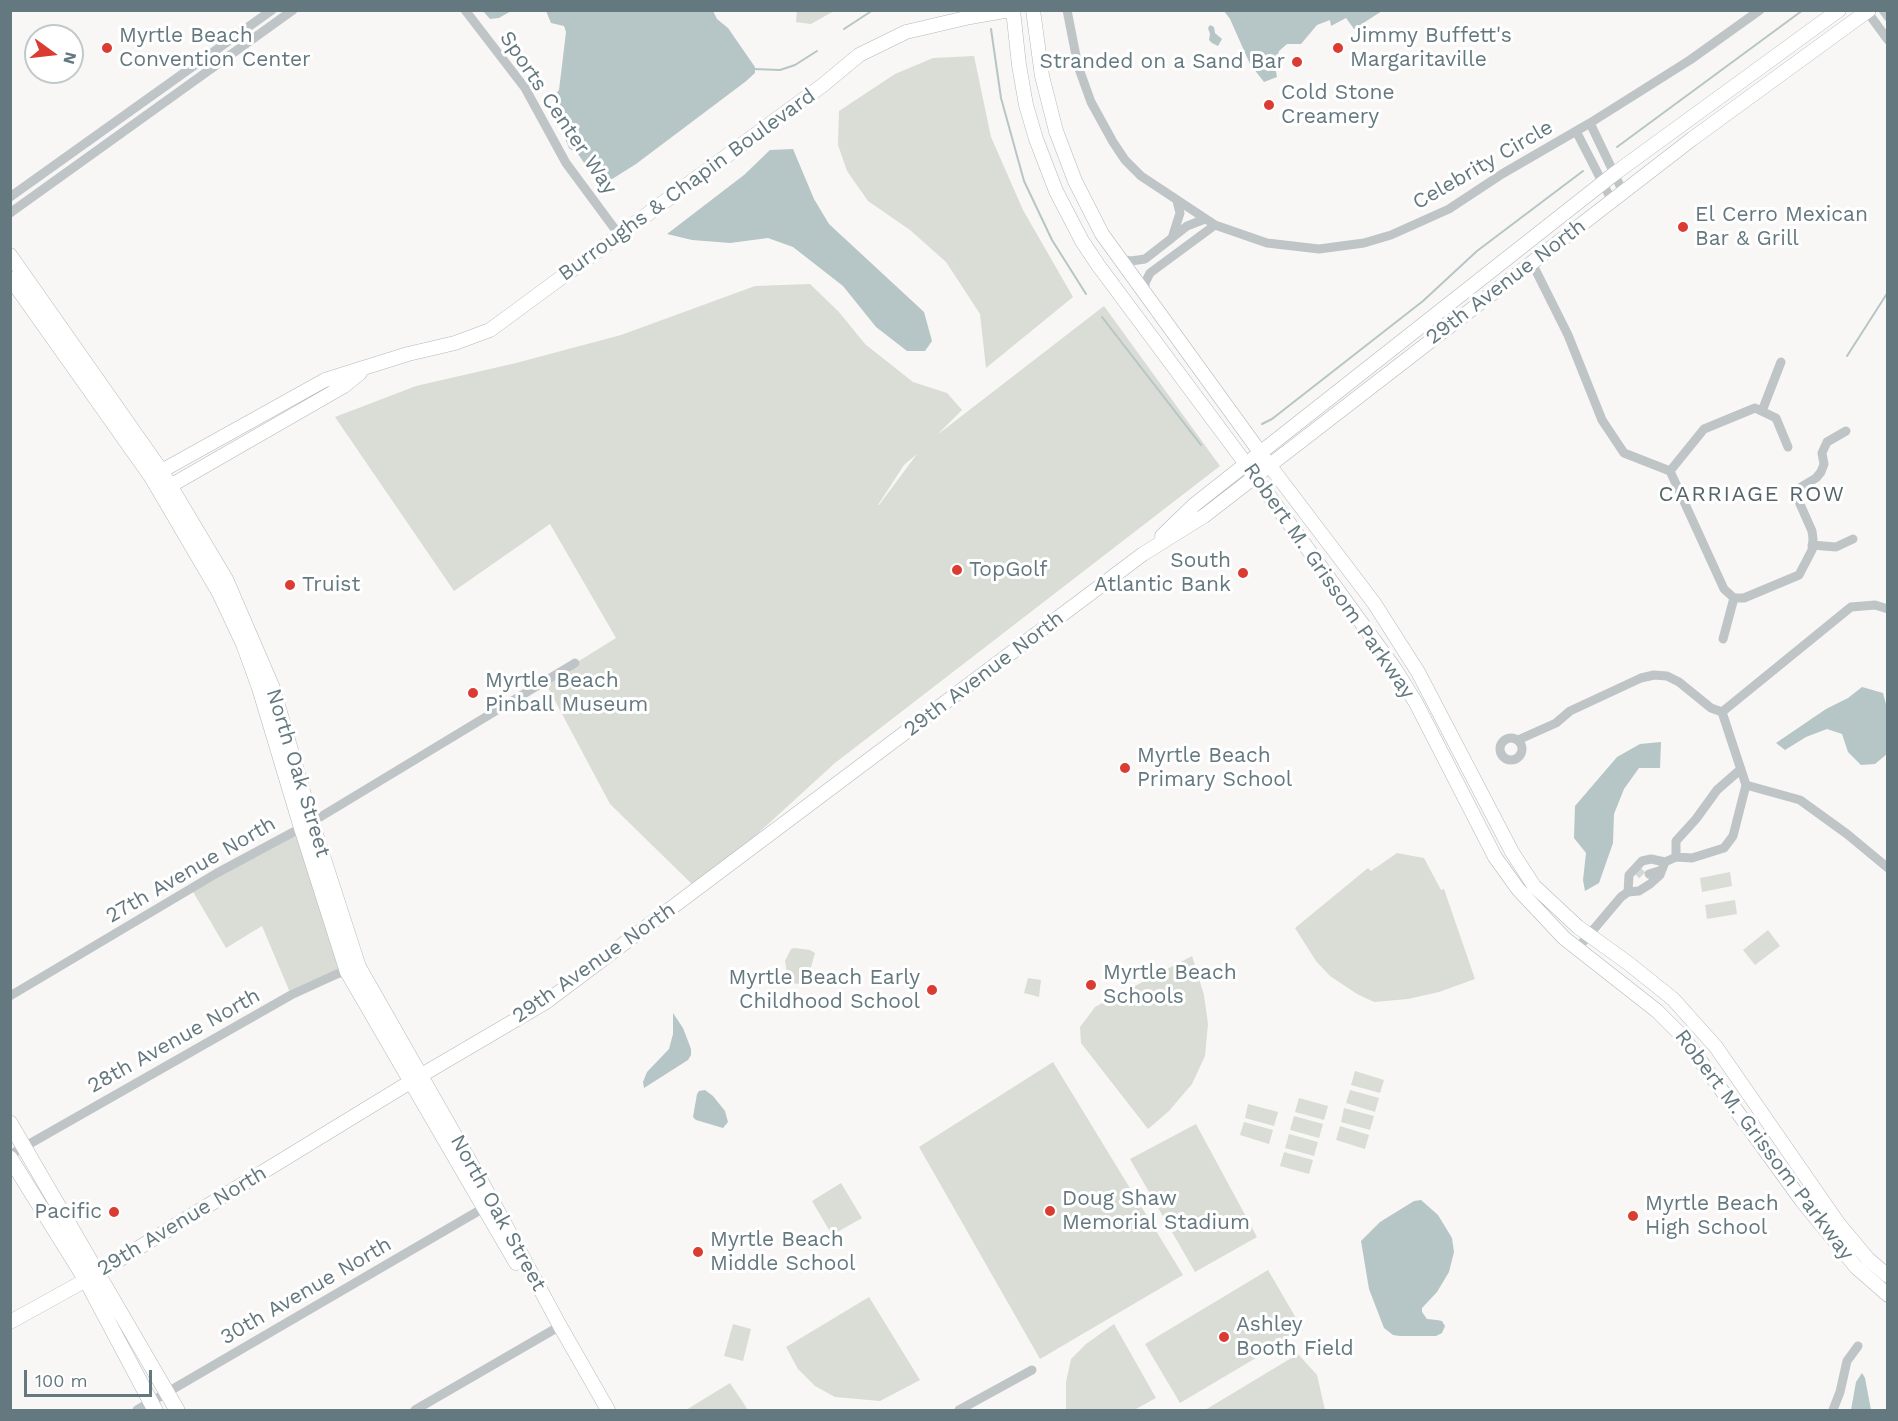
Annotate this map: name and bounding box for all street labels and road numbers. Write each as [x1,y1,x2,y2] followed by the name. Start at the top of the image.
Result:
[494,27,622,199] street label: Sports Center Way
[554,83,820,287] street label: Burroughs & Chapin Boulevard
[1408,115,1558,215] street label: Celebrity Circle
[1421,214,1591,350] street label: 29th Avenue North
[1238,458,1420,704] street label: Robert M. Grissom Parkway
[899,606,1069,742] street label: 29th Avenue North
[260,686,336,860] street label: North Oak Street
[102,811,280,929] street label: 27th Avenue North
[508,897,680,1029] street label: 29th Avenue North
[83,983,265,1099] street label: 28th Avenue North
[1669,1025,1859,1265] street label: Robert M. Grissom Parkway
[445,1131,551,1295] street label: North Oak Street
[93,1160,271,1282] street label: 29th Avenue North
[216,1232,396,1350] street label: 30th Avenue North

